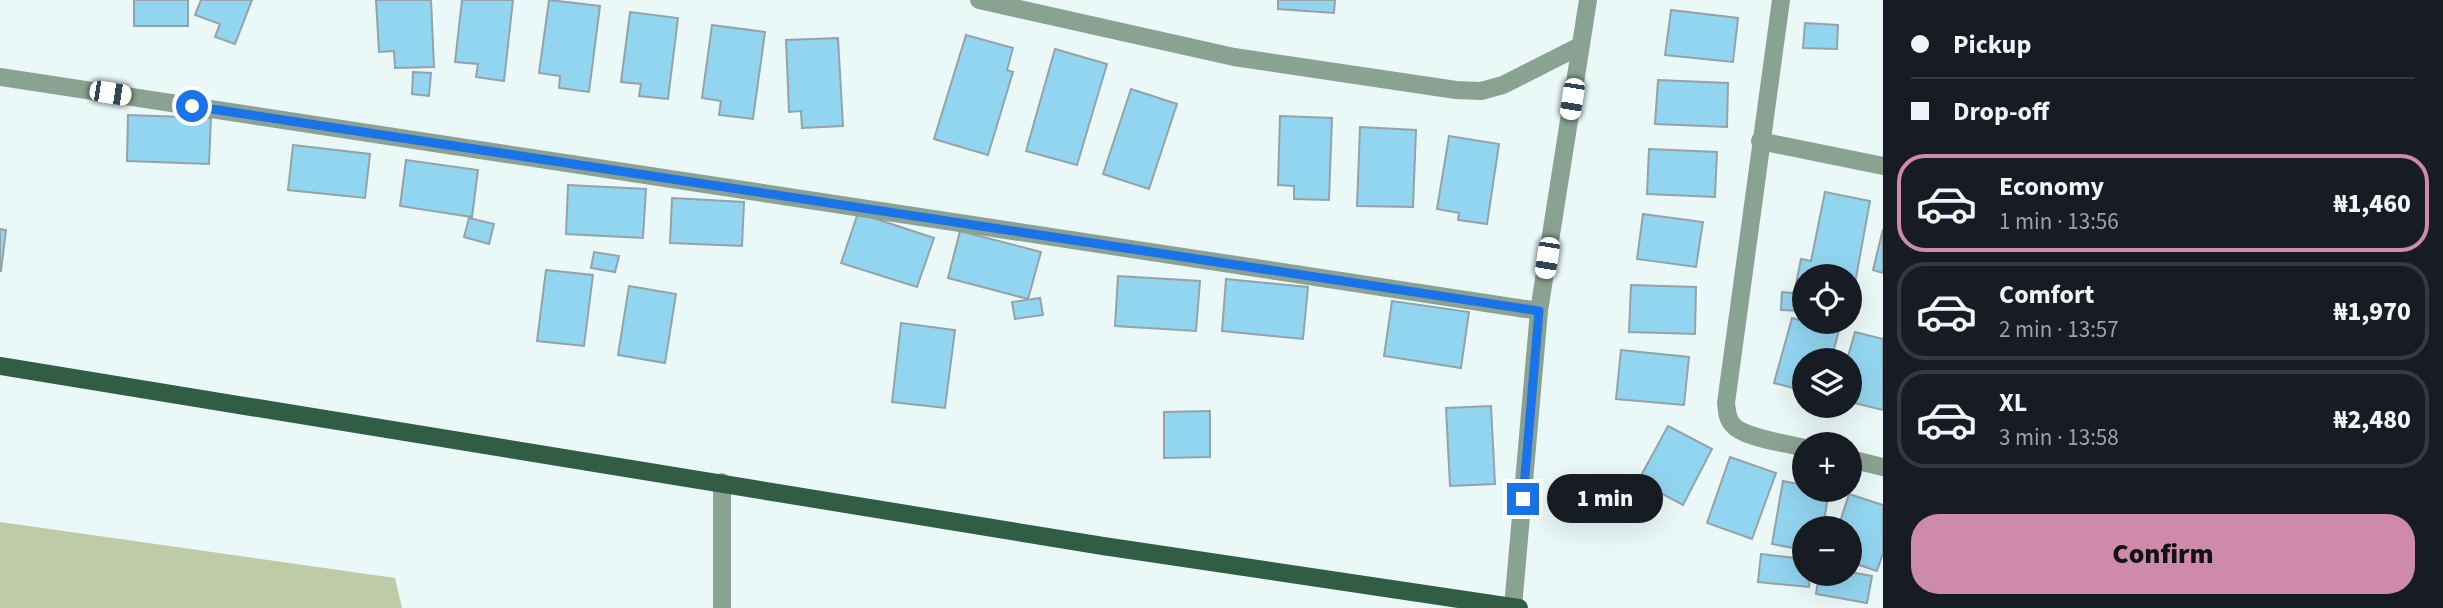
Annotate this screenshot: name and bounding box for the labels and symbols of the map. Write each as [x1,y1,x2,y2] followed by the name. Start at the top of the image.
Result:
[1559,77,1586,121] car
[88,79,133,107] car
[176,90,208,122] route start
[1534,236,1561,280] car
[1548,475,1663,524] callout: 1 min
[1507,483,1539,515] route end

